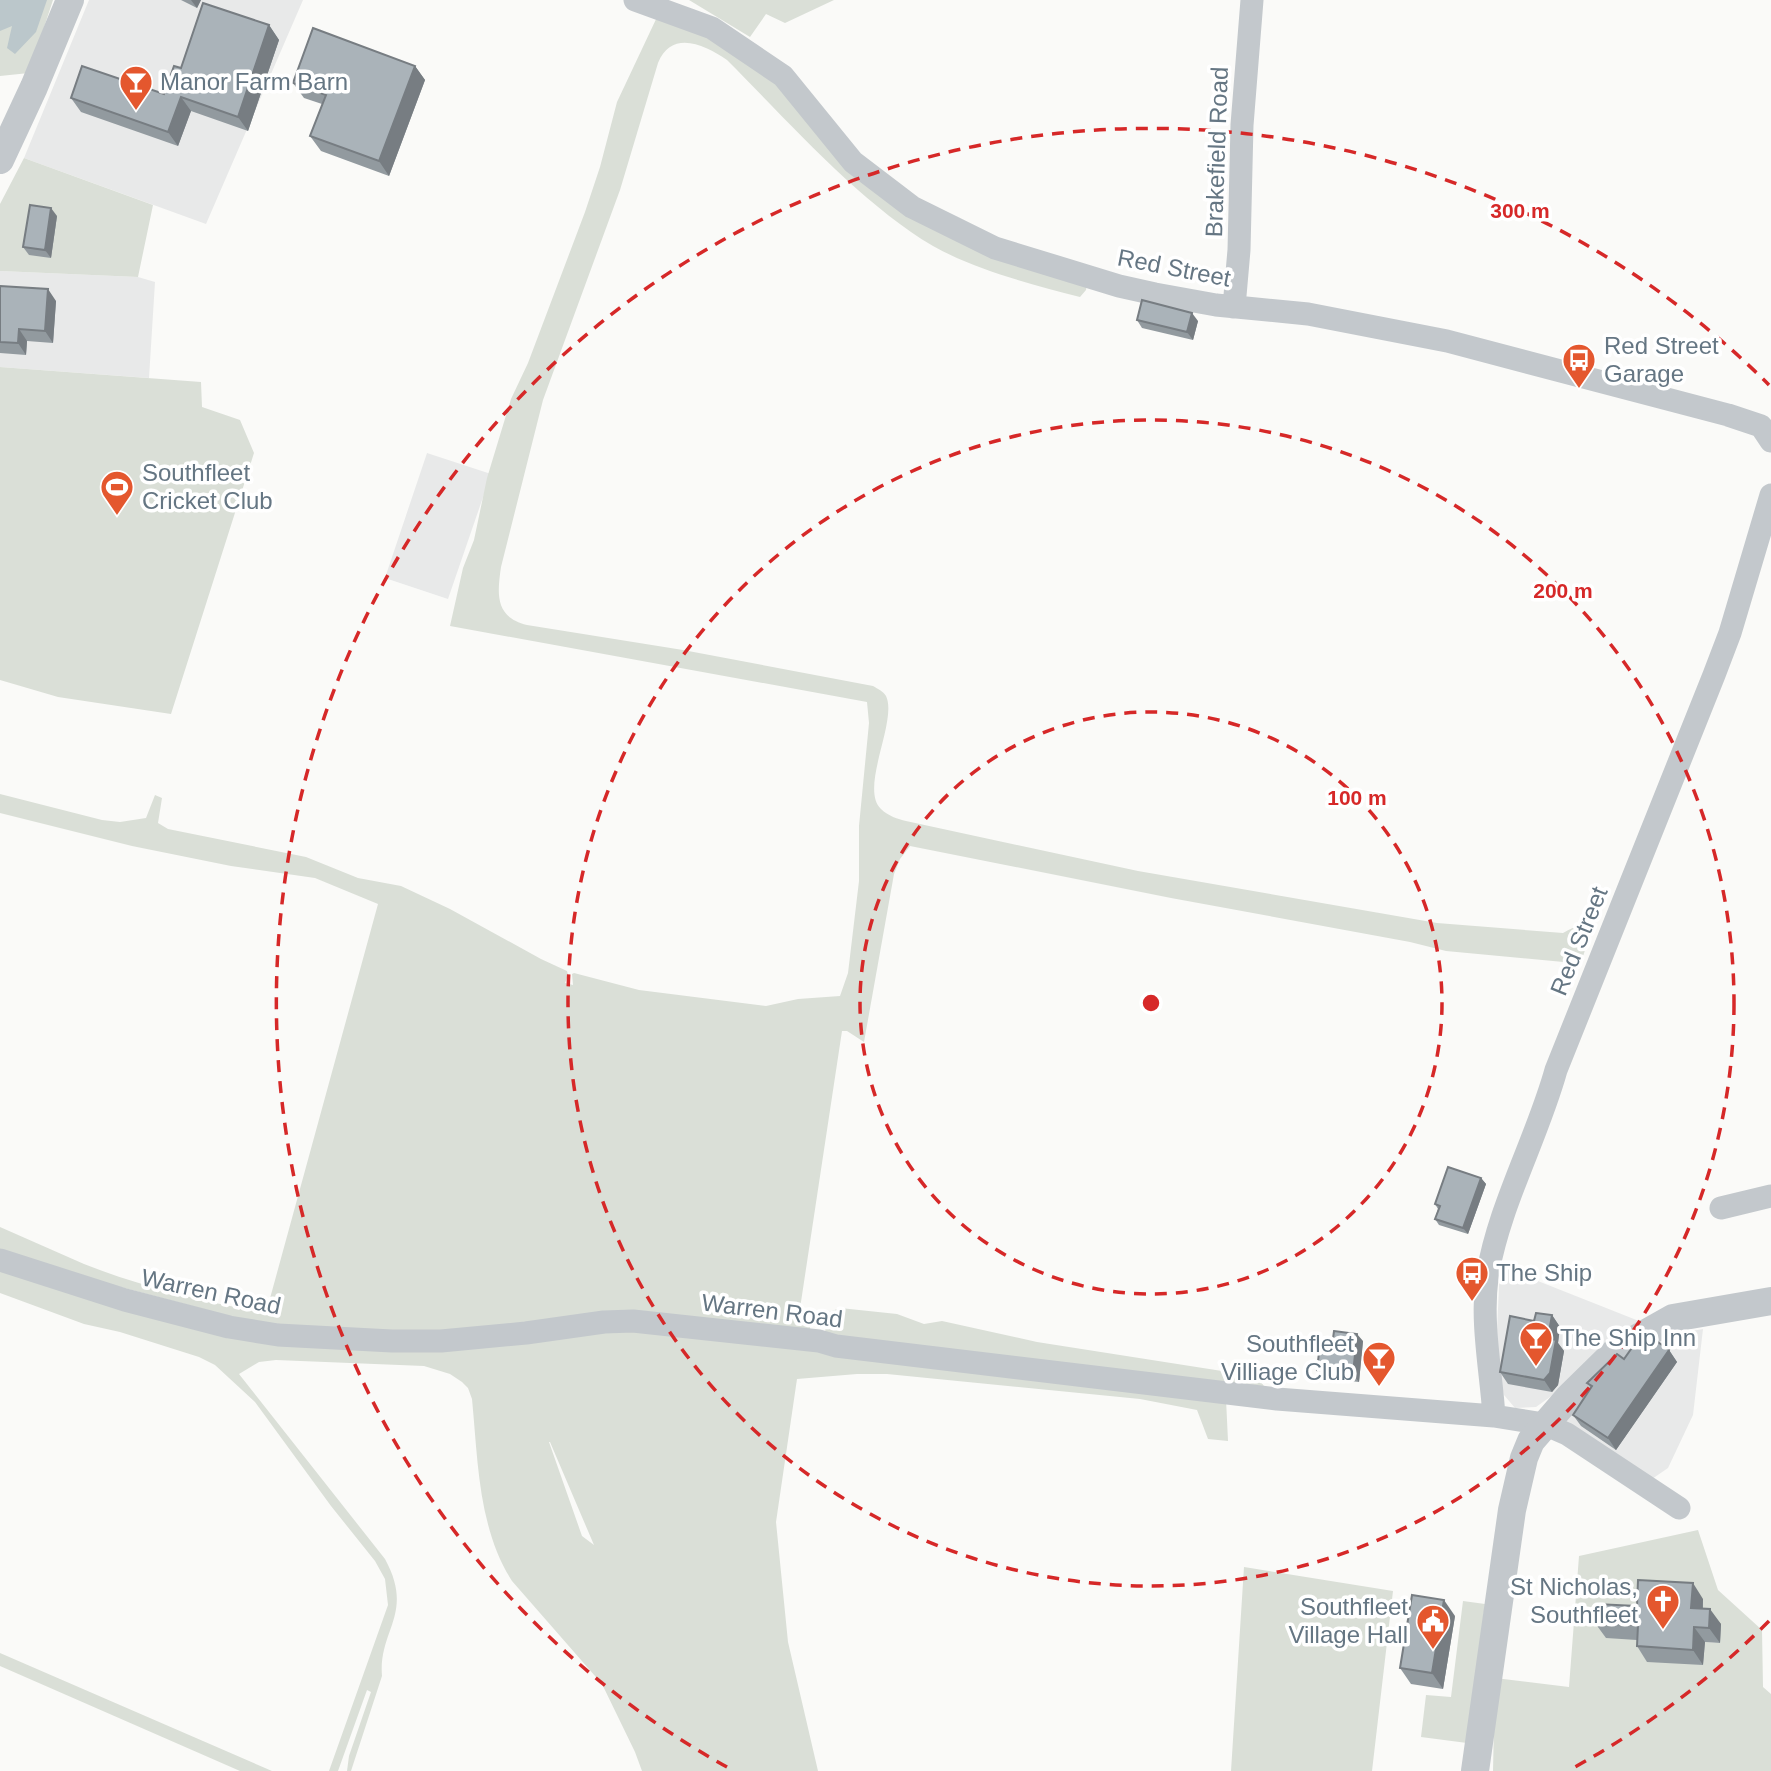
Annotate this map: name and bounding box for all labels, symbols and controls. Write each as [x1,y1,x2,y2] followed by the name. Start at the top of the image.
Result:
[117,63,155,112] bar icon: Manor Farm Barn
[1200,66,1233,238] street label: Brakefield Road
[160,68,348,95] place label: Manor Farm Barn
[1490,199,1550,222] text: 300 m
[1115,243,1233,292] street label: Red Street
[1604,332,1719,387] place label: Red Street Garage
[1560,341,1598,390] bus stop icon: Red Street Garage
[142,459,273,514] place label: Southfleet Cricket Club
[98,468,136,517] sports icon: Southfleet Cricket Club
[1533,579,1593,602] text: 200 m
[1327,786,1387,809] text: 100 m
[1545,882,1613,999] street label: Red Street
[1139,991,1163,1015] centre of rings
[1453,1254,1491,1303] bus stop icon: The Ship
[1496,1259,1592,1286] place label: The Ship
[139,1264,283,1319] street label: Warren Road
[700,1288,844,1333] street label: Warren Road
[1517,1319,1555,1368] bar icon: The Ship Inn
[1560,1324,1696,1351] place label: The Ship Inn
[1221,1330,1354,1385] place label: Southfleet Villiage Club
[1360,1339,1398,1388] bar icon: Southfleet Villiage Club
[1510,1573,1638,1628] place label: St Nicholas, Southfleet
[1644,1582,1682,1631] church icon: St Nicholas, Southfleet
[1288,1593,1408,1648] place label: Southfleet Village Hall
[1414,1602,1452,1651] public building icon: Southfleet Village Hall

